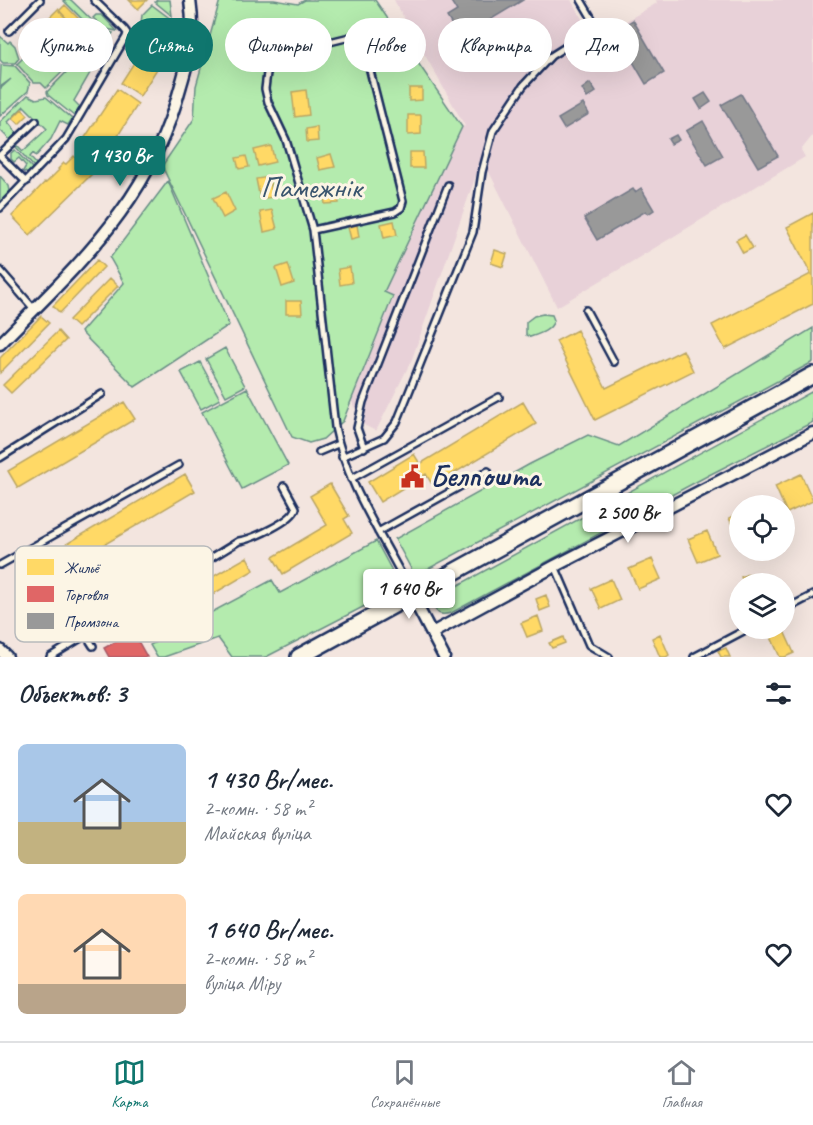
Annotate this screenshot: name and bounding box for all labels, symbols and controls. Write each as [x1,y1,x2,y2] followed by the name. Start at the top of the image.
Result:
[18,18,113,72] chip: Купить
[125,18,213,72] chip: Снять
[225,18,332,72] chip: Фильтры
[344,18,426,72] chip: Новое
[438,18,552,72] chip: Квартира
[564,18,639,72] chip: Дом
[58,136,182,187] pin: 1 430 Br
[88,143,152,168] text: 1 430 Br
[260,168,364,206] park label: Памежнік
[430,457,543,495] place label: Белпошта
[399,463,425,489] public building icon: Белпошта
[566,493,690,544] pin: 2 500 Br
[729,495,795,639] map controls
[729,495,795,561] button: locate
[596,500,660,525] text: 2 500 Br
[15,546,213,642] legend
[64,558,102,578] text: Жильё
[347,569,471,620] pin: 1 640 Br
[729,573,795,639] button: layers
[377,576,441,601] text: 1 640 Br
[64,585,109,605] text: Торговля
[64,612,119,632] text: Промзона
[18,677,127,710] text: Объектов: 3
[762,677,795,710] icon: filters
[204,763,333,796] text: 1 430 Br/мес.
[66,768,138,840] icon: home
[762,788,795,821] icon: heart
[204,796,312,821] text: 2-комн. · 58 m²
[204,821,310,846] text: Майская вуліца
[204,913,333,946] text: 1 640 Br/мес.
[66,918,138,990] icon: home
[762,938,795,971] icon: heart
[204,946,312,971] text: 2-комн. · 58 m²
[204,971,280,996] text: вуліца Міру
[111,1056,148,1112] tab: Карта
[370,1056,439,1112] tab: Сохранённые
[662,1056,702,1112] tab: Главная

